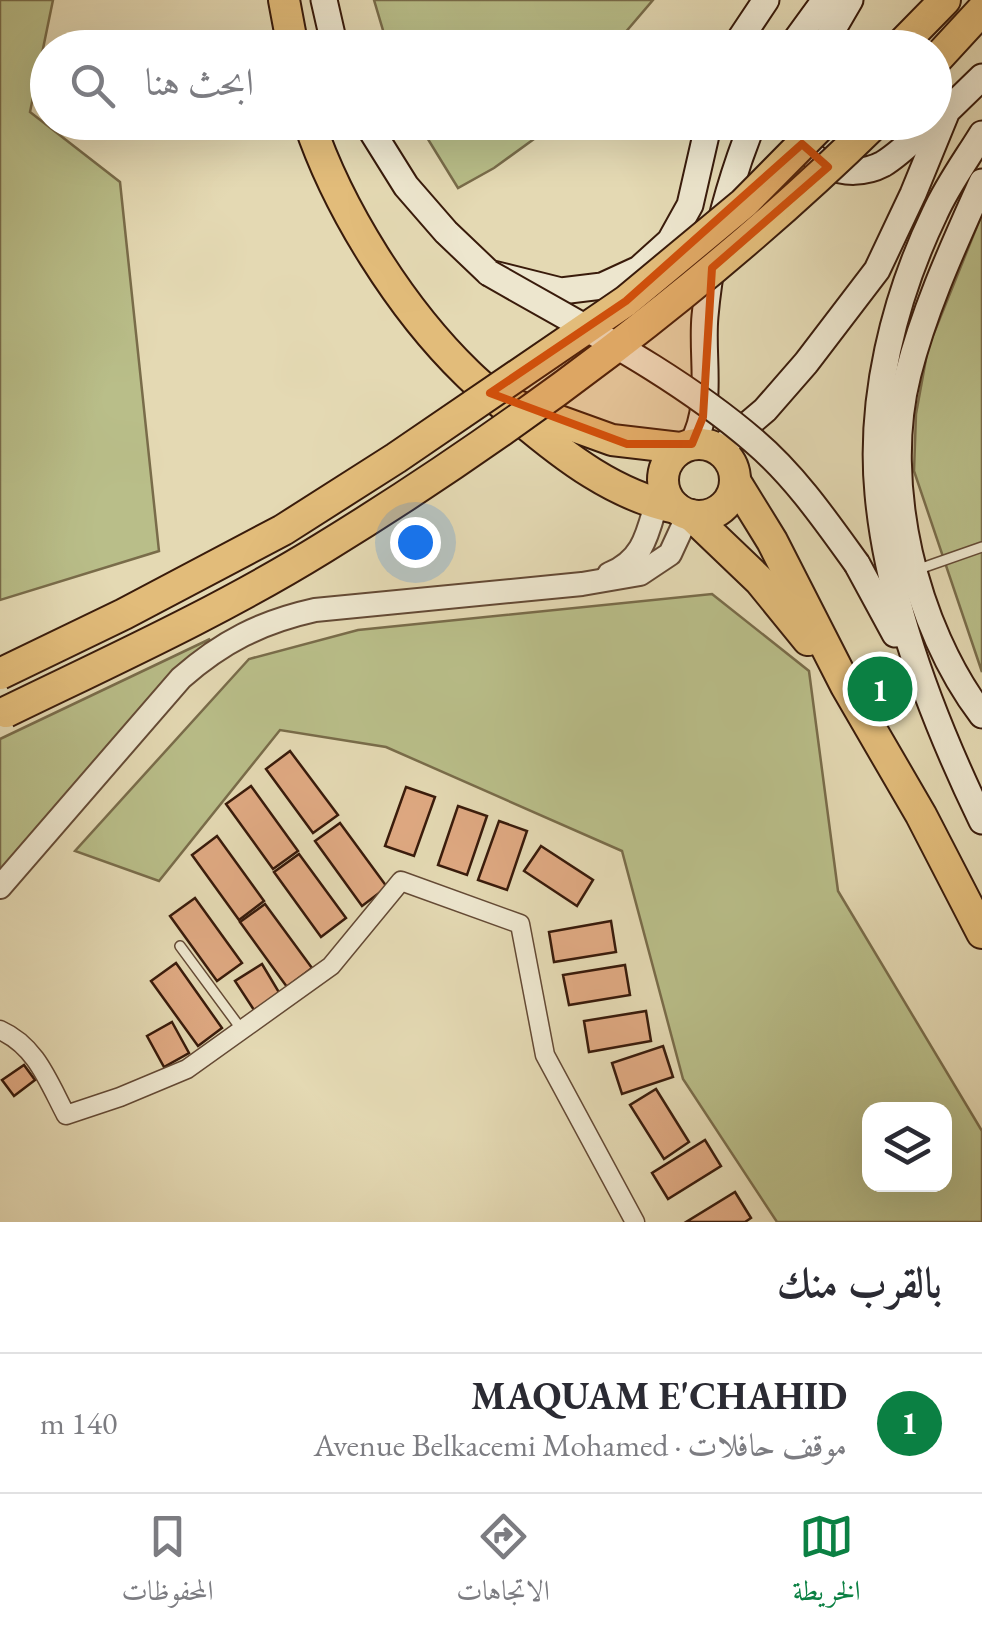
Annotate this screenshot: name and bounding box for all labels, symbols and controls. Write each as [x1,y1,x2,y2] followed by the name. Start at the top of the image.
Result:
[30,30,952,140] search box
[145,57,254,106] text: ابحث هنا
[65,58,120,113] icon: search
[390,517,441,568] your location
[848,652,912,726] pin: 1
[862,1102,952,1192] map controls
[862,1102,952,1192] button: layers
[777,1255,942,1310] text: بالقرب منك
[471,1371,847,1420] text: MAQUAM E'CHAHID
[40,1402,117,1444] text: 140 m
[901,1402,918,1444] text: 1
[313,1424,847,1466] text: موقف حافلات · Avenue Belkacemi Mohamed
[121,1509,214,1618] tab: المحفوظات
[456,1509,550,1618] tab: الاتجاهات
[793,1509,861,1618] tab: الخريطة

